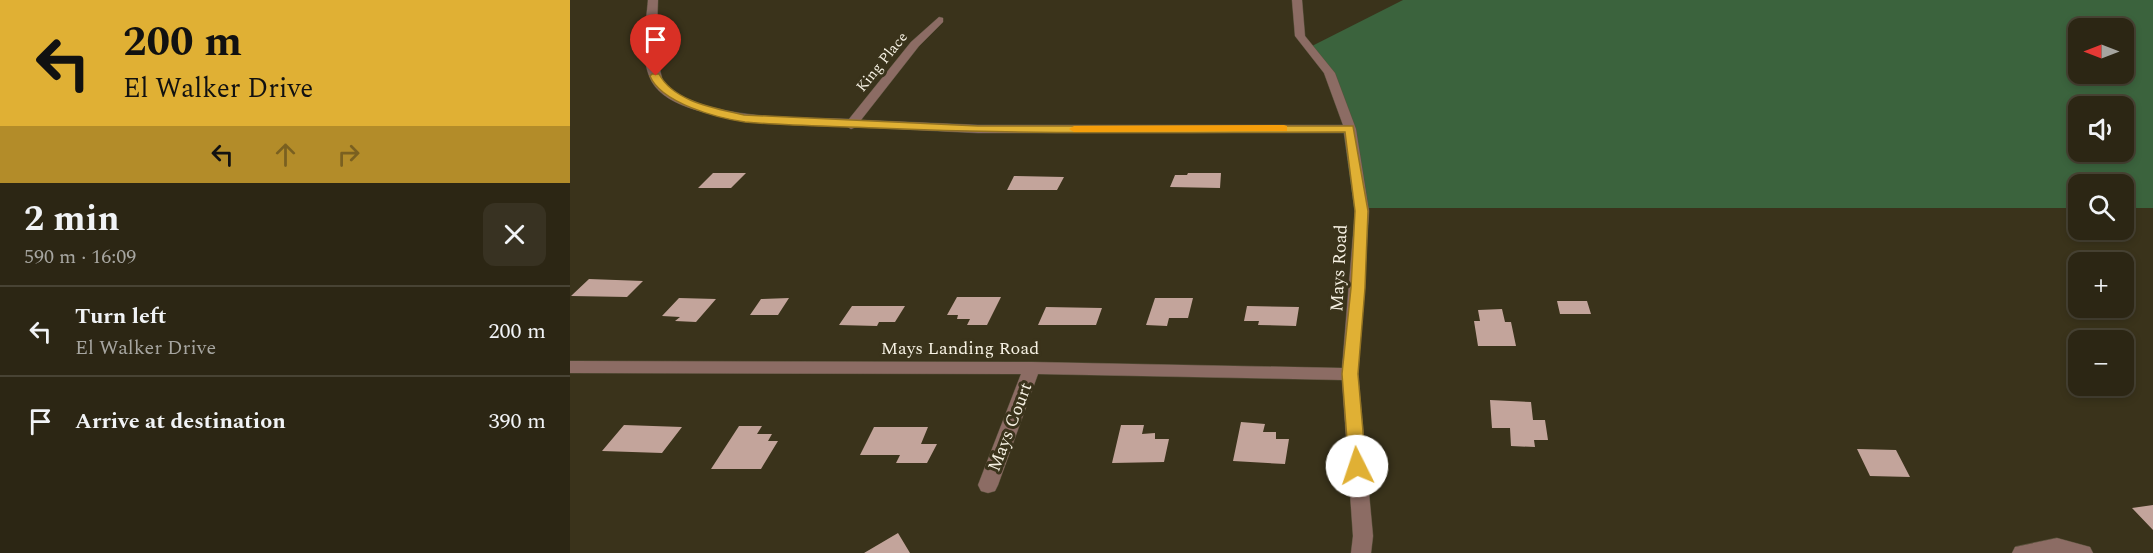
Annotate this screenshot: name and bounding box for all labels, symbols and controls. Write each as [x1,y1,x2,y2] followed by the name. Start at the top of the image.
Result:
[123,11,242,74] text: 200 m
[630,14,681,76] pin
[2068,18,2134,84] north arrow
[2068,18,2134,396] map controls
[639,23,672,56] icon: arrive
[24,24,102,102] icon: left
[851,27,913,97] street label: King Place
[123,68,313,110] text: El Walker Drive
[2068,96,2134,162] button: sound
[206,138,239,171] icon: left
[269,138,302,171] icon: ahead
[332,138,365,171] icon: right
[2068,174,2134,240] button: search
[24,192,120,247] text: 2 min
[483,203,546,266] button: close
[1323,224,1355,312] street label: Mays Road
[24,242,136,272] text: 590 m · 16:09
[2068,252,2134,318] button: +
[75,300,167,333] text: Turn left
[24,315,57,348] icon: left
[489,315,546,348] text: 200 m
[2068,330,2134,396] button: −
[75,333,216,363] text: El Walker Drive
[881,335,1039,362] street label: Mays Landing Road
[981,379,1039,475] street label: Mays Court
[24,405,57,438] icon: arrive
[75,405,286,438] text: Arrive at destination
[489,405,546,438] text: 390 m
[1325,434,1389,498] position arrow

